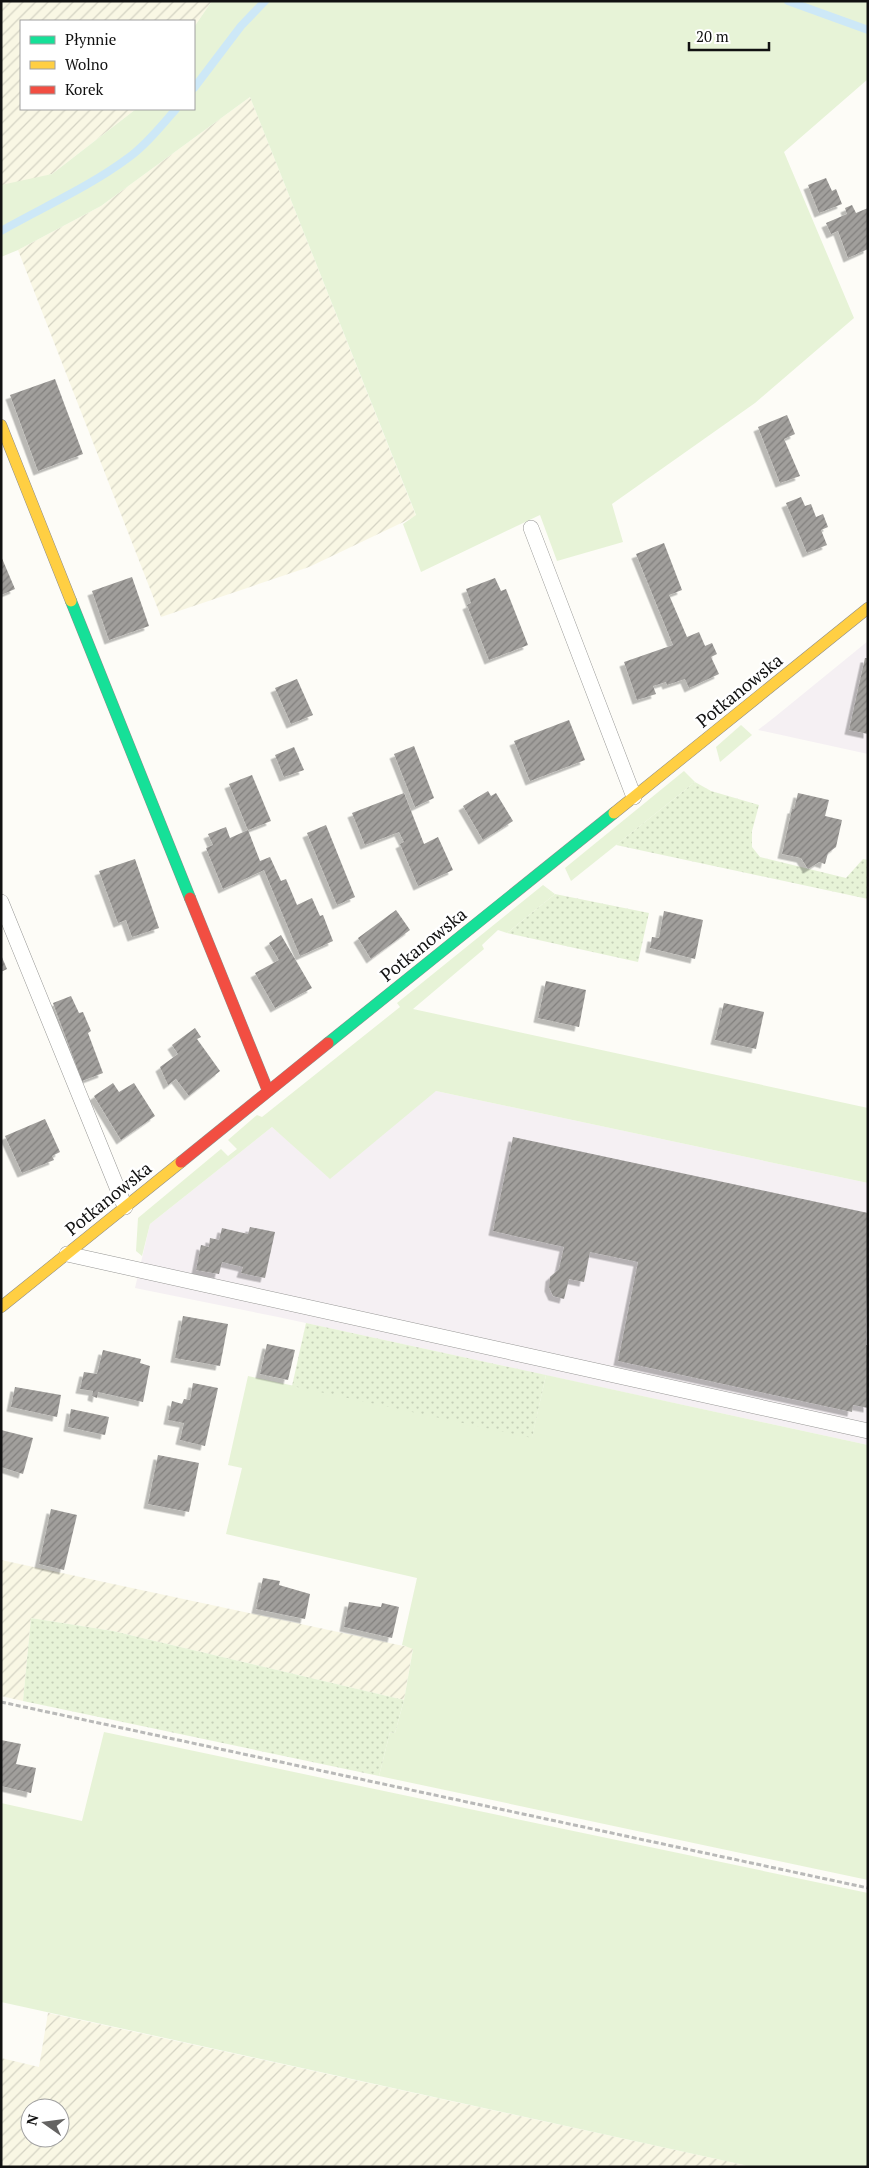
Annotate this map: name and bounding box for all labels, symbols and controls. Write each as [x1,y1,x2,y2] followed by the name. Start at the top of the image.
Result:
[20,20,195,110] legend
[689,20,769,52] scale bar
[696,26,729,46] text: 20 m
[65,29,116,49] text: Płynnie
[65,54,108,74] text: Wolno
[65,79,104,99] text: Korek
[691,648,787,732] street label: Potkanowska
[375,902,471,986] street label: Potkanowska
[60,1156,156,1240] street label: Potkanowska
[20,2098,70,2148] north arrow
[21,2112,42,2127] text: N

